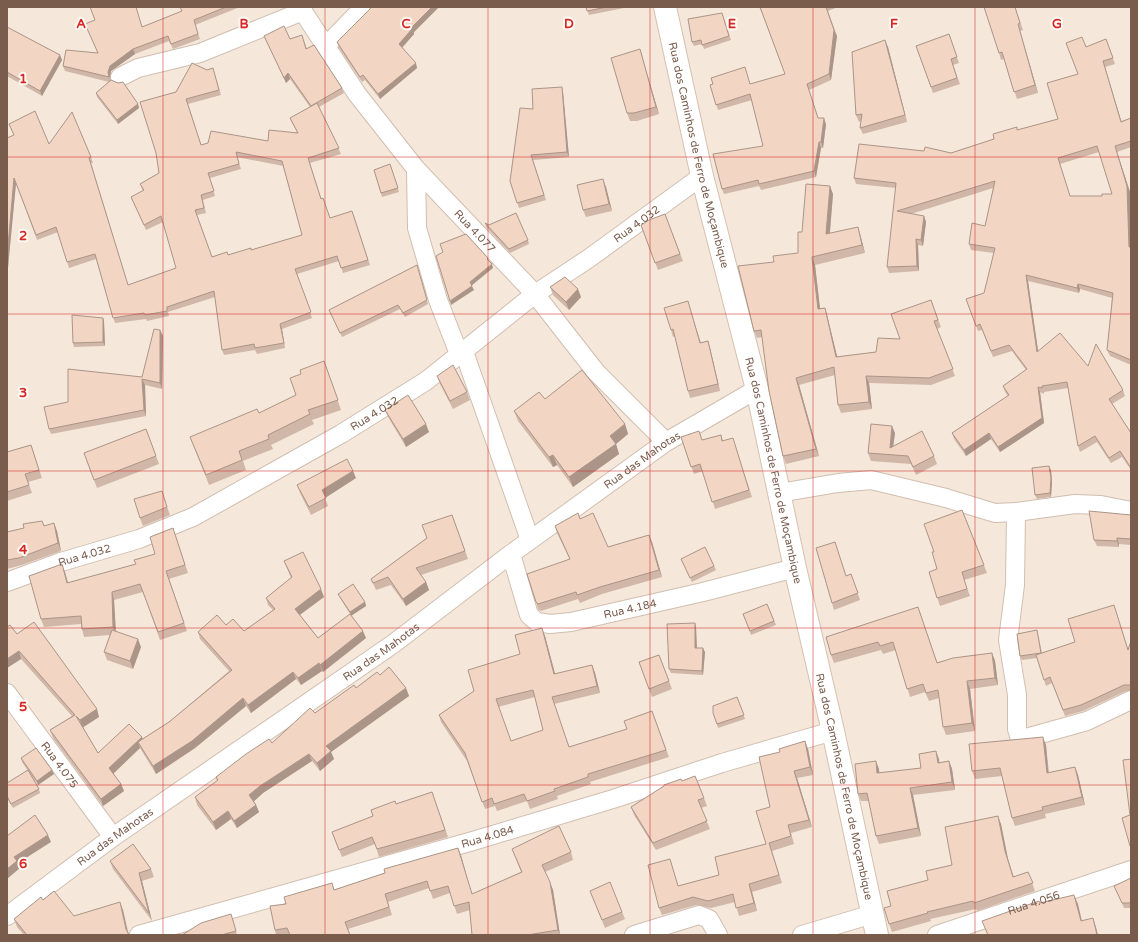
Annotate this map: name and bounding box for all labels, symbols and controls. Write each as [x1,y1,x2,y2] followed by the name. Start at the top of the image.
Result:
[76,16,86,32] text: A
[239,16,249,32] text: B
[401,16,411,32] text: C
[564,16,574,32] text: D
[728,16,736,32] text: E
[890,16,898,32] text: F
[1052,16,1062,32] text: G
[666,41,732,270] street label: Rua dos Caminhos de Ferro de Moçambique
[19,71,27,87] text: 1
[611,202,662,245] street label: Rua 4.032
[452,207,498,255] street label: Rua 4.077
[19,228,27,244] text: 2
[742,356,805,585] street label: Rua dos Caminhos de Ferro de Moçambique
[19,385,27,401] text: 3
[348,393,401,433] street label: Rua 4.032
[601,429,683,491] street label: Rua das Mahotas
[57,541,112,569] street label: Rua 4.032
[19,542,28,558] text: 4
[602,596,658,621] street label: Rua 4.184
[340,620,422,683] street label: Rua das Mahotas
[813,672,876,901] street label: Rua dos Caminhos de Ferro de Moçambique
[19,699,27,715] text: 5
[38,739,81,790] street label: Rua 4.075
[74,805,156,868] street label: Rua das Mahotas
[460,823,515,851] street label: Rua 4.084
[19,856,27,872] text: 6
[1006,888,1062,917] street label: Rua 4.056

